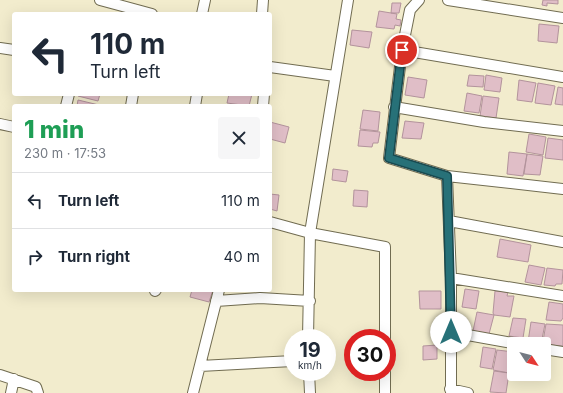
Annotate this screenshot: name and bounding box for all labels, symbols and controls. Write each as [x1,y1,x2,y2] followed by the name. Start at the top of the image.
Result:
[90,27,165,61] text: 110 m
[24,28,76,80] icon: left
[385,33,419,67] pin
[391,39,413,61] icon: arrive
[90,61,160,82] text: Turn left
[24,115,84,144] text: 1 min
[218,117,260,159] button: close
[24,145,106,161] text: 230 m · 17:53
[24,190,46,212] icon: left
[58,191,119,210] text: Turn left
[221,191,260,210] text: 110 m
[24,246,46,268] icon: right
[58,247,130,266] text: Turn right
[223,247,260,266] text: 40 m
[430,311,472,353] position arrow
[344,329,396,381] speed limit sign: 30
[507,337,551,381] north arrow
[507,337,551,381] map controls
[299,338,321,362] text: 19
[298,359,322,371] text: km/h

